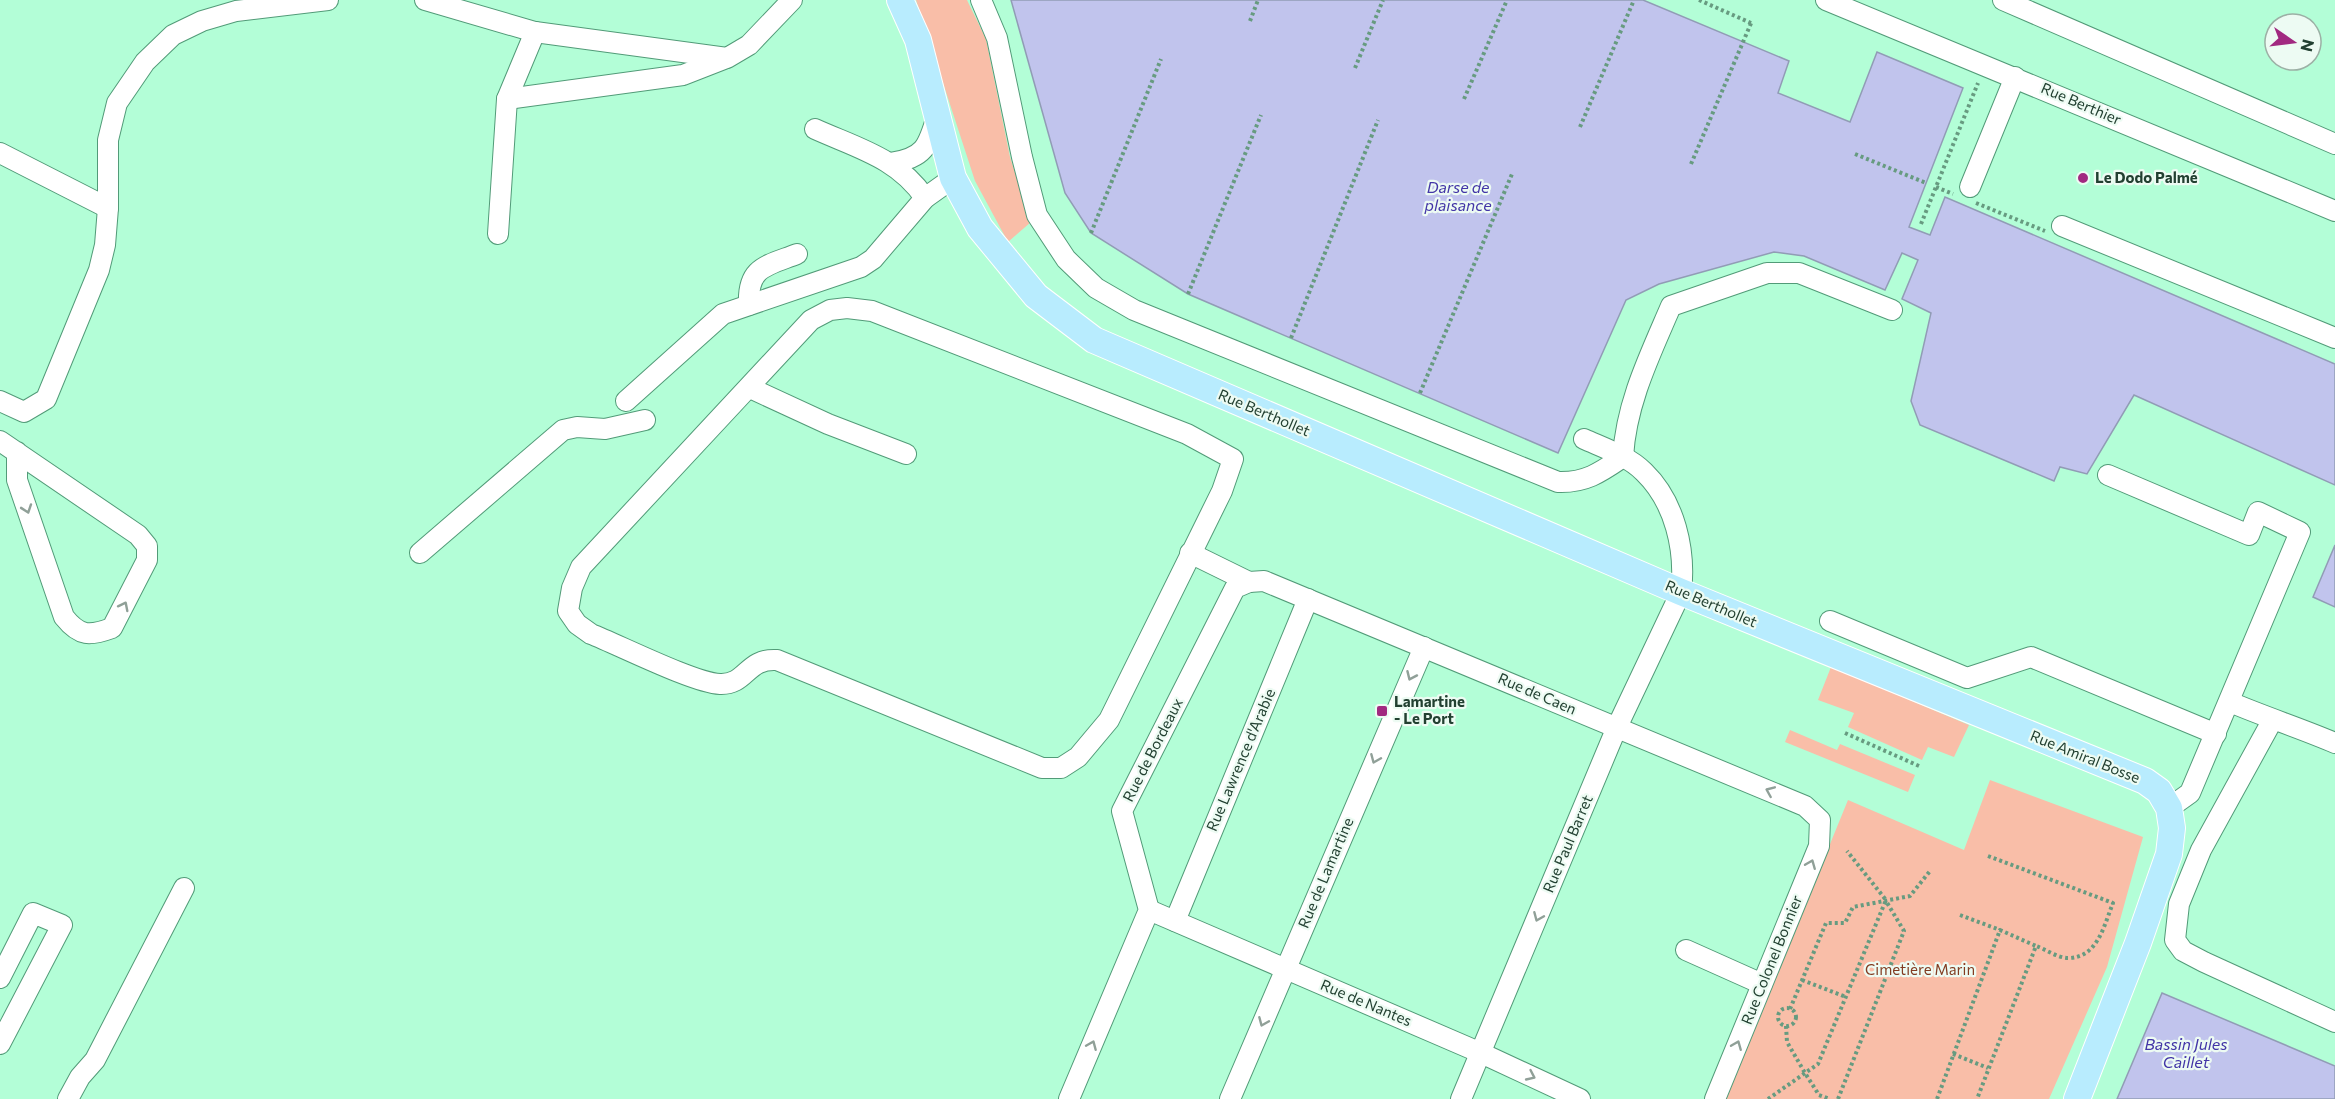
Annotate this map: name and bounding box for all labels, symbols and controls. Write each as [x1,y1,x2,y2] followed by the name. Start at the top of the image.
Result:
[2263,12,2323,72] north arrow
[2297,38,2319,54] text: N
[2039,78,2124,128] street label: Rue Berthier
[2095,168,2198,186] place label: Le Dodo Palmé
[2076,171,2090,185] marker: Le Dodo Palmé
[1423,177,1492,214] water label: Darse de plaisance
[1216,385,1313,440] street label: Rue Berthollet
[20,503,33,514] one-way arrow
[1663,576,1760,631] street label: Rue Berthollet
[116,602,128,613] one-way arrow
[1496,669,1579,718] street label: Rue de Caen
[1406,670,1418,681] one-way arrow
[1202,685,1278,834] street label: Rue Lawrence d'Arabie
[1394,692,1465,727] place label: Lamartine - Le Port
[1118,695,1186,804] street label: Rue de Bordeaux
[1375,704,1389,718] marker: Lamartine - Le Port
[2028,726,2143,786] street label: Rue Amiral Bosse
[1370,753,1382,764] one-way arrow
[1765,787,1776,799] one-way arrow
[1538,792,1596,895] street label: Rue Paul Barret
[1294,814,1357,931] street label: Rue de Lamartine
[1804,860,1816,871] one-way arrow
[1737,892,1805,1027] street label: Rue Colonel Bonnier
[1533,911,1545,922] one-way arrow
[1865,960,1975,978] park label: Cimetière Marin
[1318,975,1415,1029] street label: Rue de Nantes
[1258,1016,1270,1027] one-way arrow
[2145,1034,2227,1071] water label: Bassin Jules Caillet
[1730,1040,1742,1051] one-way arrow
[1084,1041,1096,1052] one-way arrow
[1524,1068,1535,1080] one-way arrow

